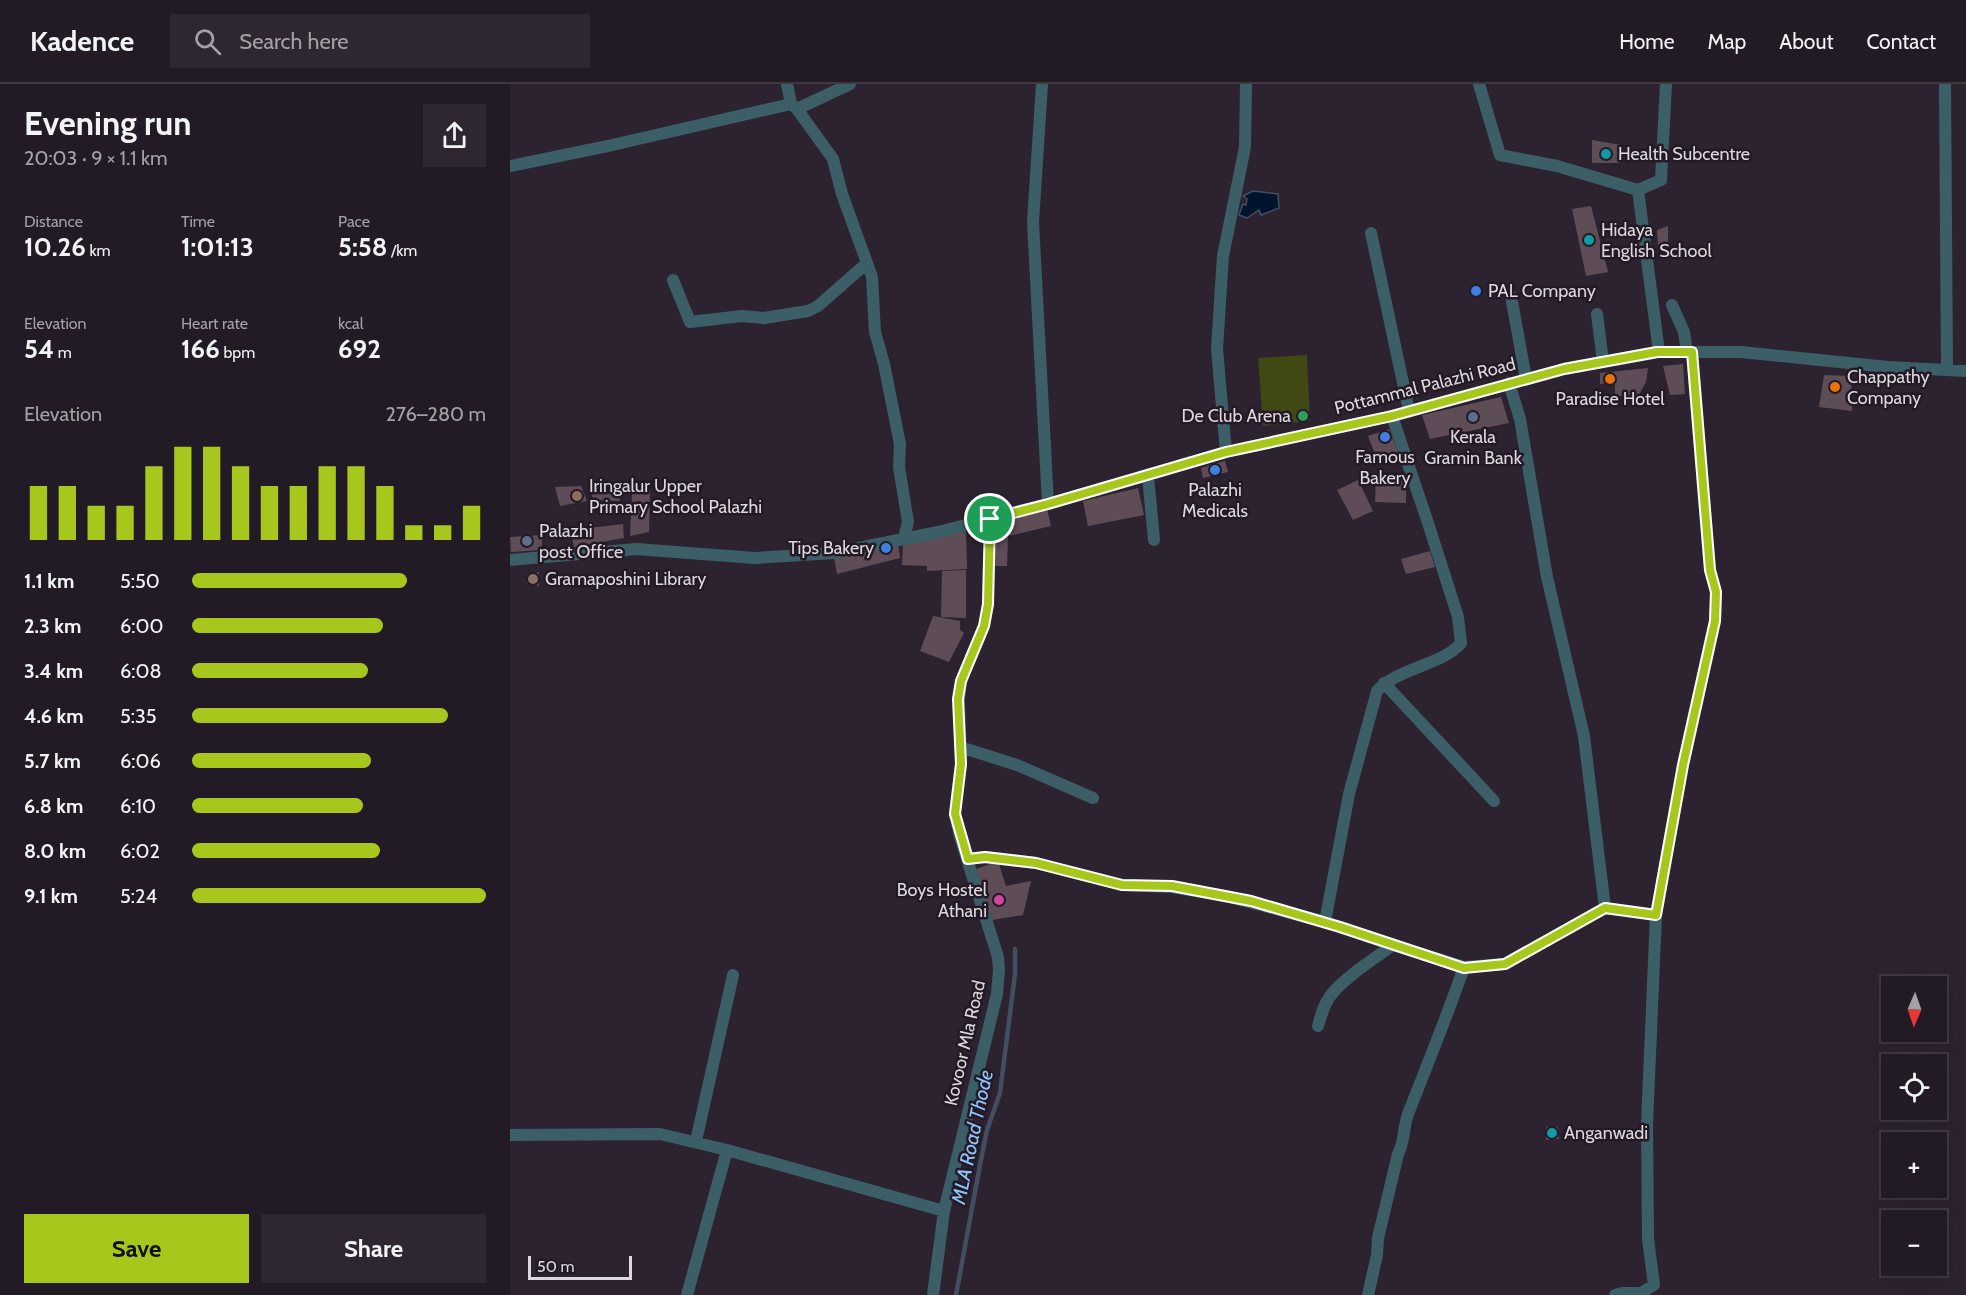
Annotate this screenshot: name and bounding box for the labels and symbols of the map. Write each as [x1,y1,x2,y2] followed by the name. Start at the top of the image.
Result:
[1618,143,1750,165] place label: Health Subcentre
[1599,147,1613,161] marker: Health Subcentre
[1601,219,1712,262] place label: Hidaya English School
[1582,233,1596,247] marker: Hidaya English School
[1488,280,1596,302] place label: PAL Company
[1469,284,1483,298] marker: PAL Company
[1332,353,1518,419] street label: Pottammal Palazhi Road
[1847,366,1930,409] place label: Chappathy Company
[1603,372,1617,386] marker: Paradise Hotel
[1828,380,1842,394] marker: Chappathy Company
[1555,388,1665,410] place label: Paradise Hotel
[1181,405,1291,427] place label: De Club Arena
[1296,409,1310,423] marker: De Club Arena
[1466,410,1480,424] marker: Kerala Gramin Bank
[1424,426,1523,469] place label: Kerala Gramin Bank
[1378,430,1392,444] marker: Famous Bakery
[1355,446,1415,489] place label: Famous Bakery
[1208,463,1222,477] marker: Palazhi Medicals
[589,475,762,518] place label: Iringalur Upper Primary School Palazhi
[1182,479,1248,522] place label: Palazhi Medicals
[570,489,584,503] marker: Iringalur Upper Primary School Palazhi
[964,493,1015,544] pin
[539,520,623,563] place label: Palazhi post Office
[520,534,534,548] marker: Palazhi post Office
[788,537,874,559] place label: Tips Bakery
[879,541,893,555] marker: Tips Bakery
[545,568,706,590] place label: Gramaposhini Library
[526,572,540,586] marker: Gramaposhini Library
[897,879,988,922] place label: Boys Hostel Athani
[992,893,1006,907] marker: Boys Hostel Athani
[1881,976,1947,1042] north arrow
[940,978,990,1108] street label: Kovoor Mla Road
[946,1068,998,1207] water label: MLA Road Thode
[1564,1122,1648,1144] place label: Anganwadi
[1545,1126,1559,1140] marker: Anganwadi
[528,1253,632,1280] scale bar

